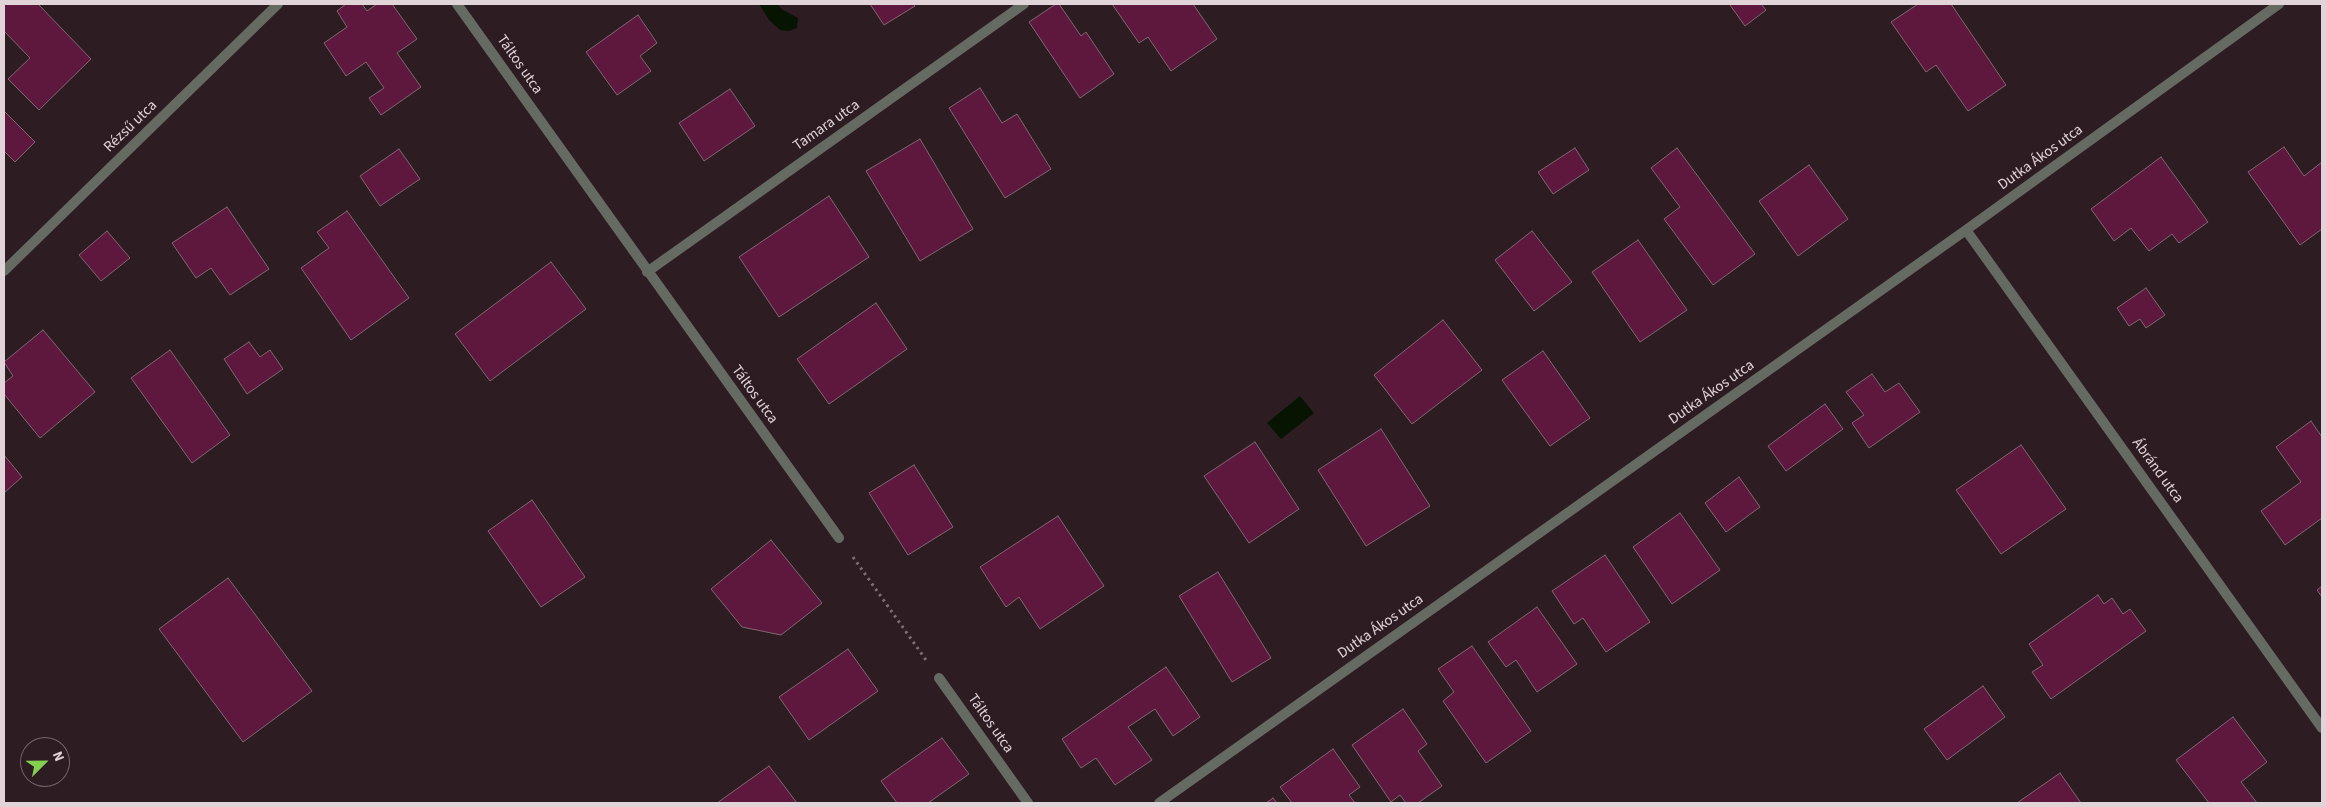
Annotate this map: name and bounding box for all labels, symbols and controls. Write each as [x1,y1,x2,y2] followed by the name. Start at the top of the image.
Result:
[492,32,546,98] street label: Táltos utca
[790,96,864,156] street label: Tamara utca
[101,97,161,157] street label: Rézsű utca
[1995,121,2087,195] street label: Dutka Ákos utca
[1666,357,1758,429] street label: Dutka Ákos utca
[727,362,781,428] street label: Táltos utca
[2127,435,2187,507] street label: Ábránd utca
[1335,591,1427,663] street label: Dutka Ákos utca
[963,691,1017,757] street label: Táltos utca
[20,737,70,787] north arrow
[47,748,69,765] text: N

